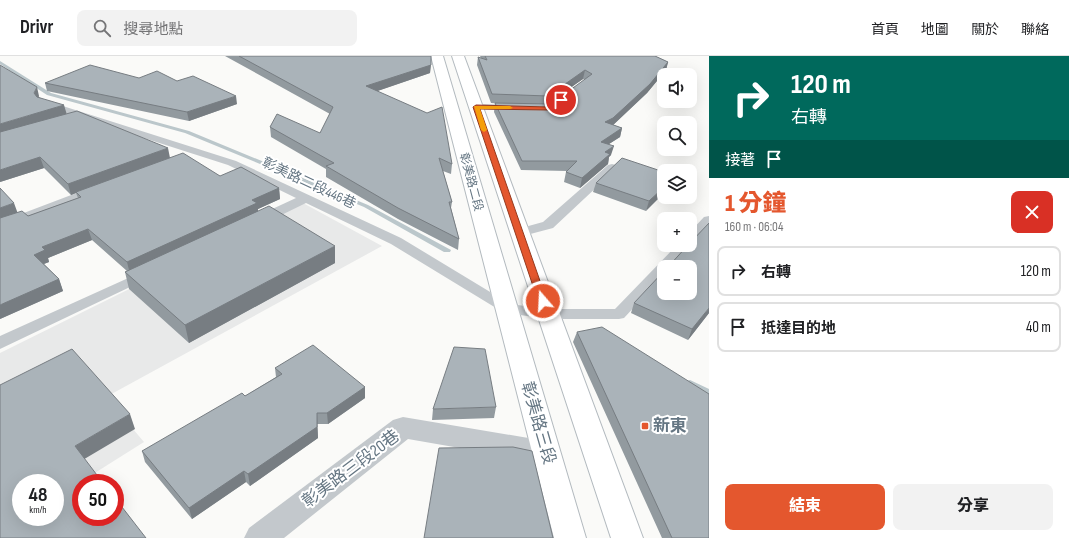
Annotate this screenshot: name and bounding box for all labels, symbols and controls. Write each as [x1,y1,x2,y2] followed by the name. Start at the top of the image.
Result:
[77,10,357,46] search box
[20,16,53,39] text: Drivr
[91,17,113,39] icon: search
[123,20,183,39] text: 搜尋地點
[871,21,899,38] text: 首頁
[921,21,949,38] text: 地圖
[971,21,999,38] text: 關於
[1021,21,1049,38] text: 聯絡
[657,68,697,300] map controls
[657,68,697,108] button: sound
[791,68,851,101] text: 120 m
[725,72,777,124] icon: right
[544,83,578,117] pin
[550,89,572,111] icon: arrive
[791,107,827,128] text: 右轉
[657,116,697,156] button: search
[763,148,785,170] icon: arrive
[456,151,486,213] street label: 彰美路二段
[725,151,755,170] text: 接著
[259,154,359,212] street label: 彰美路二段446巷
[657,164,697,204] button: layers
[725,189,787,218] text: 1 分鐘
[1011,191,1053,233] button: close
[657,212,697,252] button: +
[725,219,783,235] text: 160 m · 06:04
[657,260,697,300] button: −
[727,260,749,282] icon: right
[1021,262,1051,281] text: 120 m
[761,263,791,282] text: 右轉
[522,280,564,322] position arrow
[727,316,749,338] icon: arrive
[1026,318,1051,337] text: 40 m
[761,319,836,338] text: 抵達目的地
[517,379,559,467] street label: 彰美路三段
[653,416,687,436] place label: 新東
[640,421,650,431] marker: 新東
[298,426,404,512] street label: 彰美路三段20巷
[72,474,124,526] speed limit sign: 50
[29,483,47,507] text: 48
[725,484,885,530] button: 結束
[893,484,1053,530] button: 分享
[29,504,47,516] text: km/h

